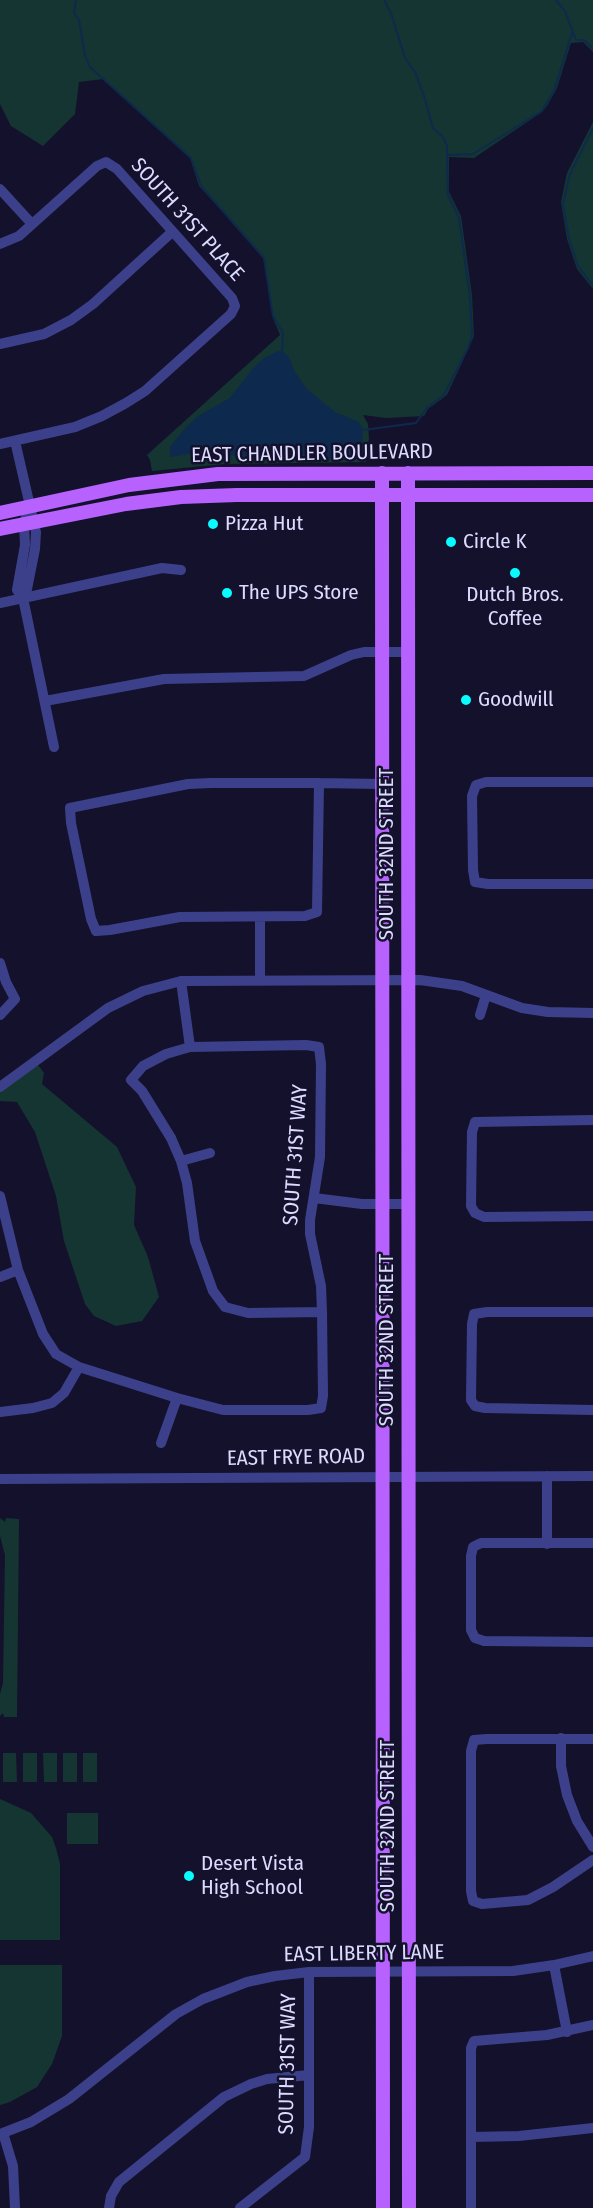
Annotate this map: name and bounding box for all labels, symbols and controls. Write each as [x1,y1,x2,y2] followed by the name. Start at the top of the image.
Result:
[125,153,249,287] street label: SOUTH 31ST PLACE
[191,439,433,469] street label: EAST CHANDLER BOULEVARD
[225,511,303,537] place label: Pizza Hut
[206,517,220,531] marker: Pizza Hut
[463,529,527,555] place label: Circle K
[444,535,458,549] marker: Circle K
[508,566,522,580] marker: Dutch Bros. Coffee
[239,580,359,606] place label: The UPS Store
[466,582,564,632] place label: Dutch Bros. Coffee
[220,586,234,600] marker: The UPS Store
[478,687,554,713] place label: Goodwill
[459,693,473,707] marker: Goodwill
[374,768,400,940] street label: SOUTH 32ND STREET
[279,1084,313,1226] street label: SOUTH 31ST WAY
[374,1254,400,1426] street label: SOUTH 32ND STREET
[227,1444,365,1472] street label: EAST FRYE ROAD
[375,1740,401,1912] street label: SOUTH 32ND STREET
[201,1851,304,1901] place label: Desert Vista High School
[182,1869,196,1883] marker: Desert Vista High School
[283,1940,445,1968] street label: EAST LIBERTY LANE
[274,1993,302,2135] street label: SOUTH 31ST WAY

